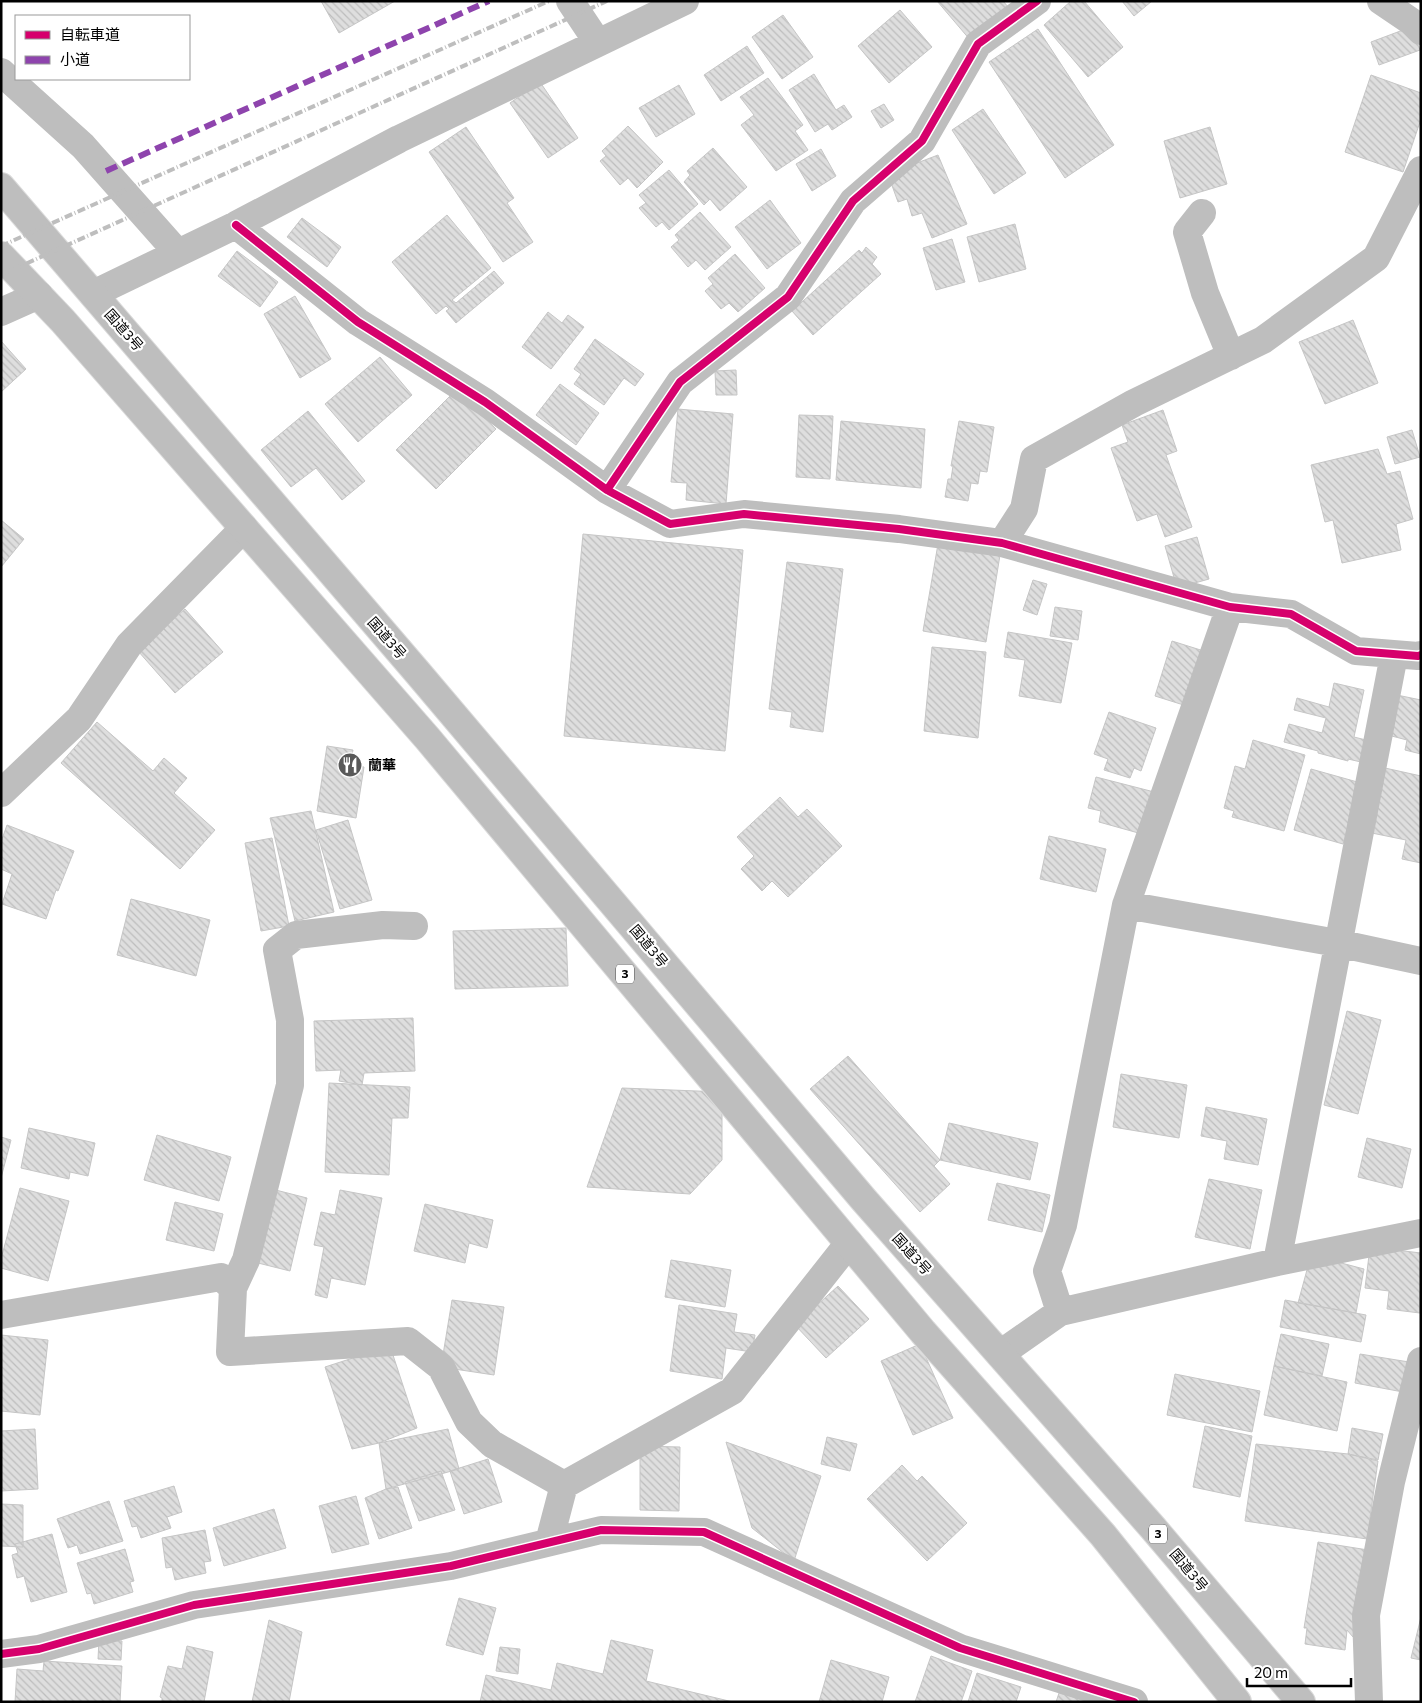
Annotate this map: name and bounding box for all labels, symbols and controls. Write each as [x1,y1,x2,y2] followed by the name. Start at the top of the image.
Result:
[15,15,190,80] legend
[60,25,120,43] text: 自転車道
[60,50,90,68] text: 小道
[102,305,147,354] street label: 国道3号
[365,613,410,662] street label: 国道3号
[337,752,363,778] restaurant icon: 蘭華
[368,756,396,773] place label: 蘭華
[627,921,672,970] street label: 国道3号
[616,964,634,984] road number: 3
[889,1229,935,1278] street label: 国道3号
[1149,1525,1167,1544] road number: 3
[1167,1545,1212,1594] street label: 国道3号
[1247,1656,1351,1688] scale bar
[1254,1663,1288,1681] text: 20 m

